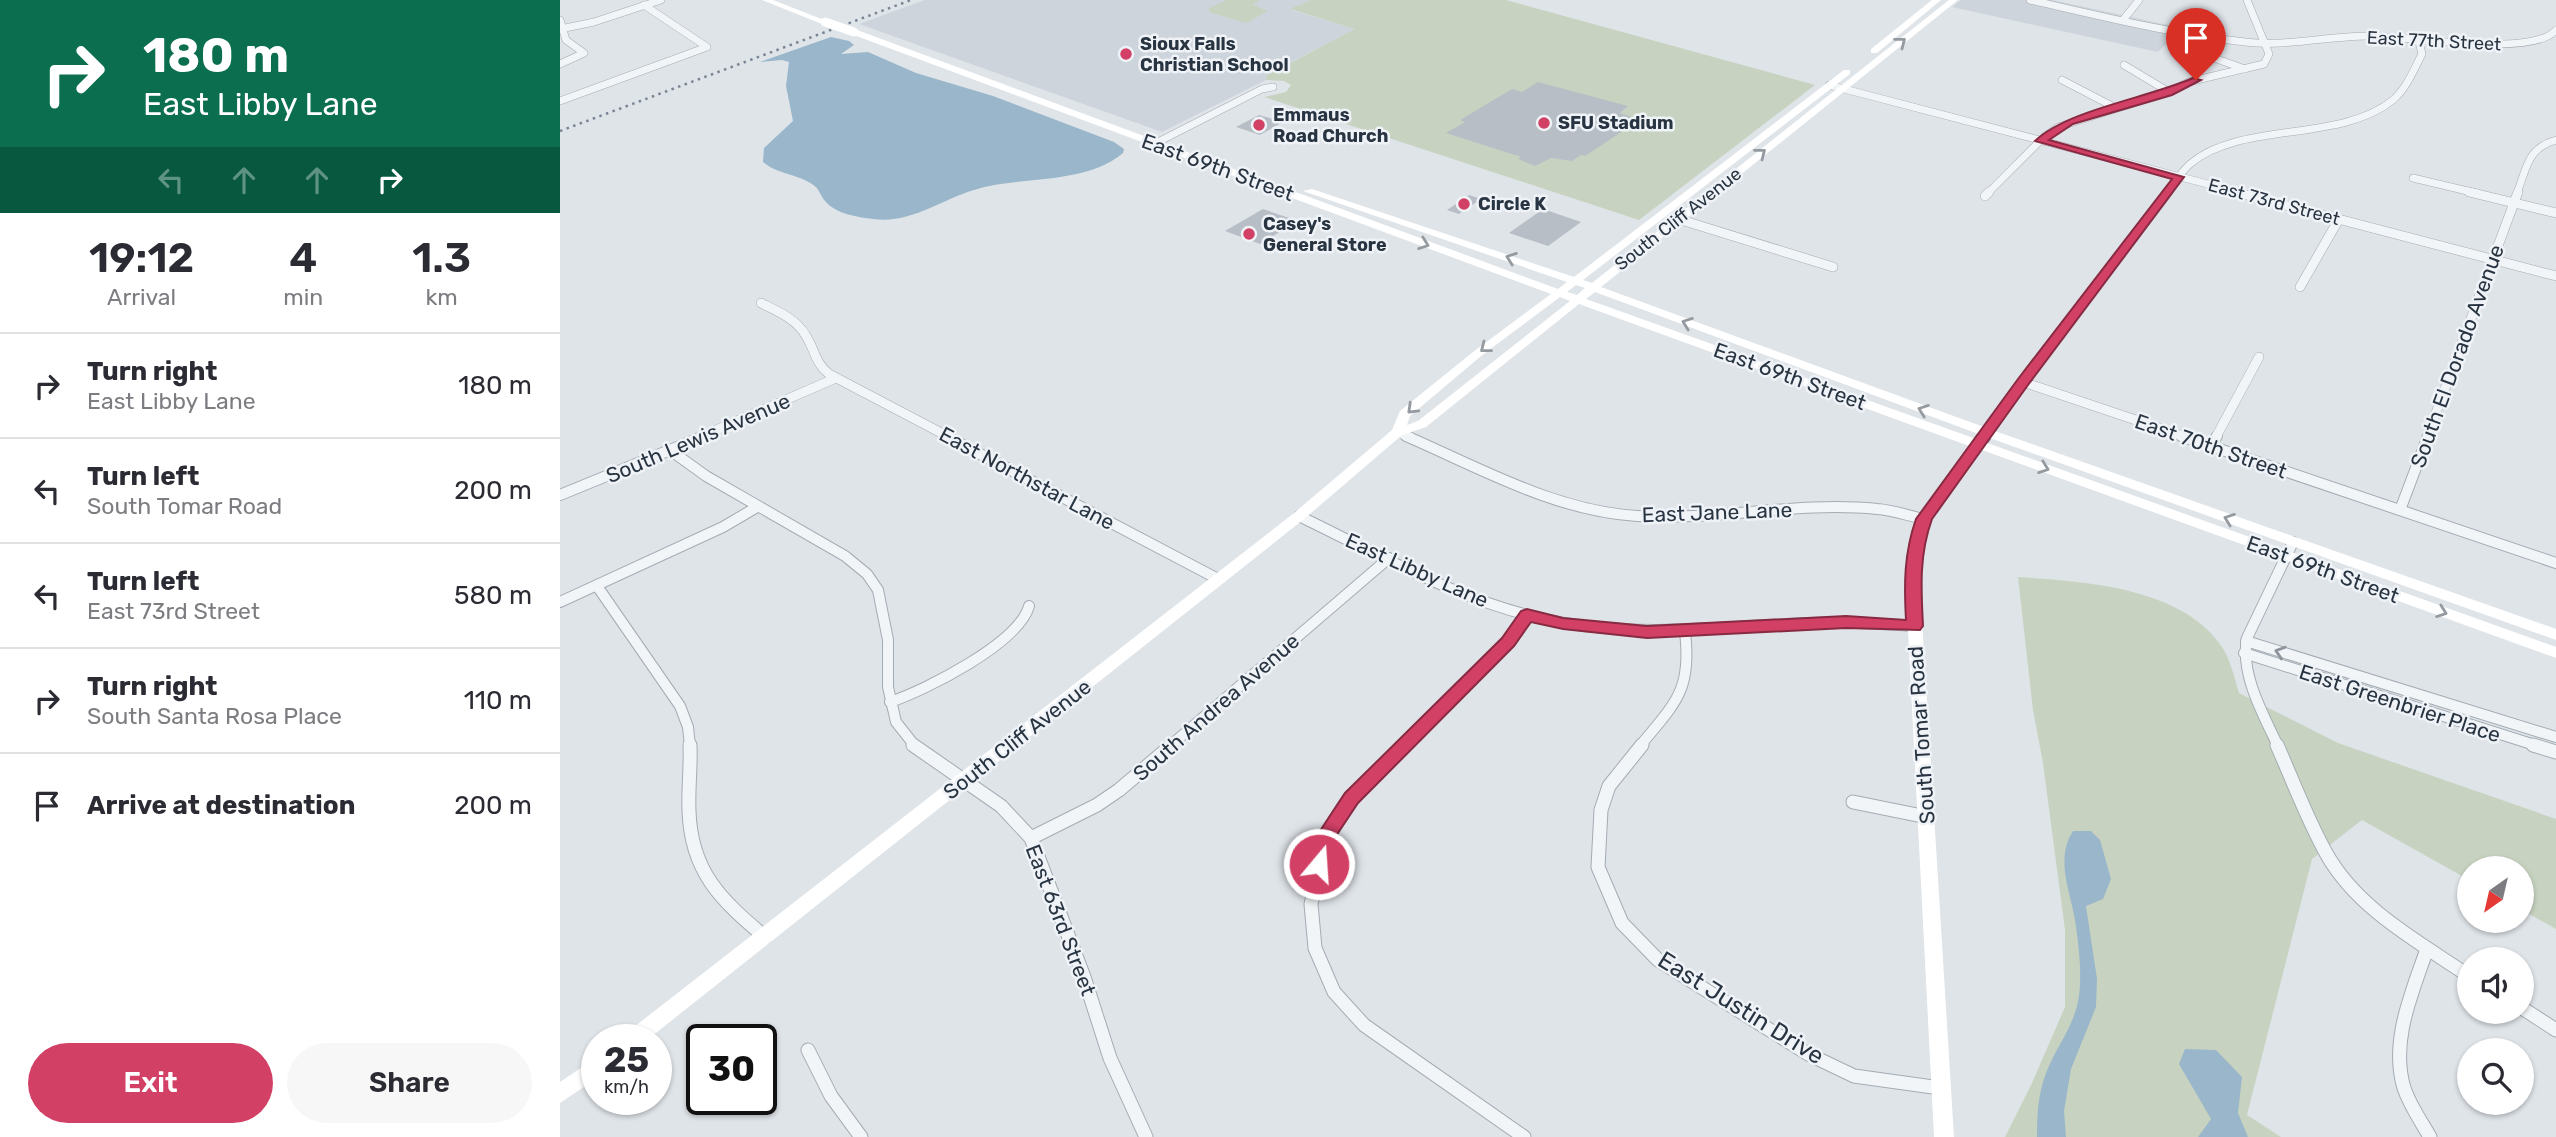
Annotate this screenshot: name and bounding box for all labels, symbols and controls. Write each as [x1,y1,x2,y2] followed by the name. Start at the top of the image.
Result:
[2166,8,2226,80] pin
[2177,19,2215,57] icon: arrive
[143,26,289,84] text: 180 m
[2366,26,2502,56] street label: East 77th Street
[28,28,119,119] icon: right
[1140,33,1289,76] place label: Sioux Falls Christian School
[1893,38,1905,51] one-way arrow
[1118,46,1134,62] marker: Sioux Falls Christian School
[143,85,378,123] text: East Libby Lane
[1273,104,1388,147] place label: Emmaus Road Church
[1558,112,1673,134] place label: SFU Stadium
[1536,115,1552,131] marker: SFU Stadium
[1251,117,1267,133] marker: Emmaus Road Church
[1138,128,1298,206] street label: East 69th Street
[1754,149,1766,162] one-way arrow
[152,161,190,199] icon: left
[225,161,263,199] icon: ahead
[298,161,336,199] icon: ahead
[371,161,409,199] icon: right
[1610,163,1746,275] street label: South Cliff Avenue
[2206,174,2342,230] street label: East 73rd Street
[1478,193,1546,215] place label: Circle K
[1456,196,1472,212] marker: Circle K
[1263,213,1387,256] place label: Casey's General Store
[1241,226,1257,242] marker: Casey's General Store
[89,233,194,283] text: 19:12
[289,233,317,283] text: 4
[412,233,471,283] text: 1.3
[1418,236,1430,250] one-way arrow
[2405,241,2509,471] street label: South El Dorado Avenue
[1505,252,1517,266] one-way arrow
[107,283,176,311] text: Arrival
[283,283,323,311] text: min
[425,283,458,311] text: km
[1681,317,1693,331] one-way arrow
[1710,337,1870,415] street label: East 69th Street
[1481,339,1493,352] one-way arrow
[87,356,217,387] text: Turn right
[28,367,66,405] icon: right
[458,370,532,401] text: 180 m
[87,387,256,415] text: East Libby Lane
[602,388,794,488] street label: South Lewis Avenue
[1407,400,1420,413] one-way arrow
[1918,404,1930,418] one-way arrow
[2132,408,2290,484] street label: East 70th Street
[935,421,1119,535] street label: East Northstar Lane
[2037,460,2049,474] one-way arrow
[87,461,199,492] text: Turn left
[28,472,66,510] icon: left
[454,475,532,506] text: 200 m
[87,492,282,520] text: South Tomar Road
[1641,497,1793,527] street label: East Jane Lane
[2223,513,2235,527] one-way arrow
[1342,527,1492,613] street label: East Libby Lane
[2243,530,2403,608] street label: East 69th Street
[87,566,199,597] text: Turn left
[28,577,66,615] icon: left
[454,580,532,611] text: 580 m
[87,597,260,625] text: East 73rd Street
[2435,604,2447,618] one-way arrow
[1128,628,1304,786] street label: South Andrea Avenue
[1902,645,1940,825] street label: South Tomar Road
[2275,646,2287,660] one-way arrow
[2296,659,2504,747] street label: East Greenbrier Place
[87,671,217,702] text: Turn right
[938,674,1096,804] street label: South Cliff Avenue
[28,682,66,720] icon: right
[464,685,532,716] text: 110 m
[87,702,342,730] text: South Santa Rosa Place
[28,787,66,825] icon: arrive
[87,790,355,821] text: Arrive at destination
[454,790,532,821] text: 200 m
[1282,827,1356,901] position arrow
[1021,841,1101,999] street label: East 63rd Street
[2457,856,2534,933] north arrow
[2457,856,2534,1115] map controls
[1653,946,1829,1070] street label: East Justin Drive
[2457,947,2534,1024] button: sound
[686,1024,777,1115] speed limit sign: 30
[2457,1038,2534,1115] button: search
[604,1039,649,1081] text: 25
[28,1043,273,1123] button: Exit
[287,1043,532,1123] button: Share
[604,1076,649,1098] text: km/h

